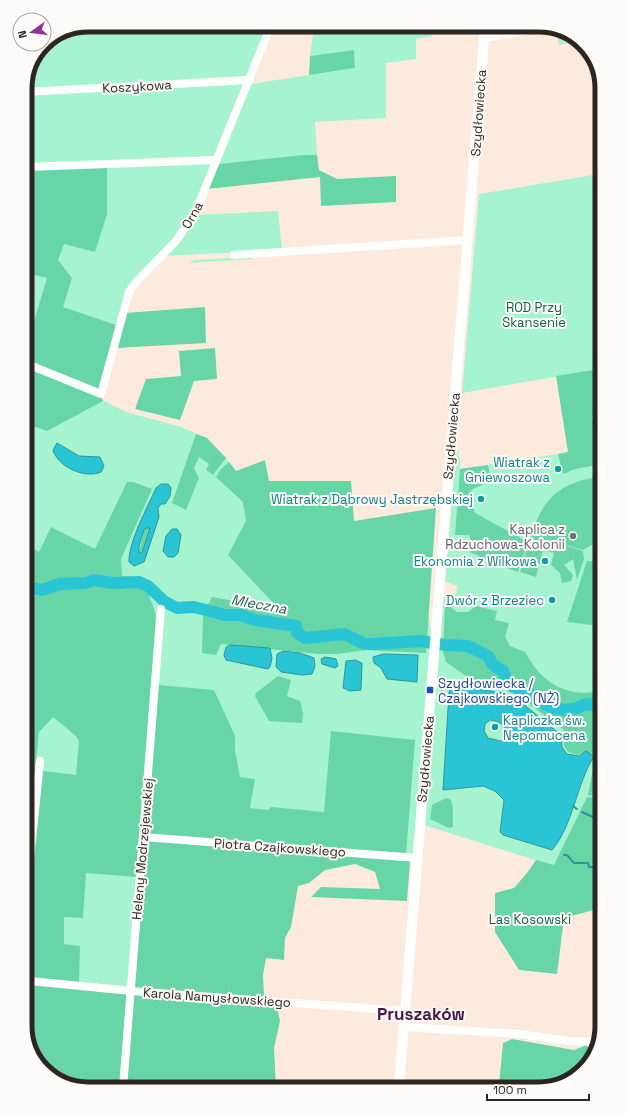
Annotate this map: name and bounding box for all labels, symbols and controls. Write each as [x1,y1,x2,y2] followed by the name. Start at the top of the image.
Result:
[12,12,52,52] north arrow
[15,29,30,40] text: N
[467,68,490,157] street label: Szydłowiecka
[102,76,173,97] street label: Koszykowa
[178,198,207,232] street label: Orna
[502,299,566,331] park label: ROD Przy Skansenie
[439,391,464,480] street label: Szydłowiecka
[465,454,551,486] place label: Wiatrak z Gniewoszowa
[553,464,563,474] marker: Wiatrak z Gniewoszowa
[271,491,473,508] place label: Wiatrak z Dąbrowy Jastrzębskiej
[476,494,486,504] marker: Wiatrak z Dąbrowy Jastrzębskiej
[445,521,565,553] place label: Kaplica z Rdzuchowa-Kolonii
[568,531,578,541] marker: Kaplica z Rdzuchowa-Kolonii
[414,553,538,570] place label: Ekonomia z Wilkowa
[540,556,550,566] marker: Ekonomia z Wilkowa
[230,590,289,618] water label: Mleczna
[446,592,544,609] place label: Dwór z Brzeziec
[547,595,557,605] marker: Dwór z Brzeziec
[438,675,559,707] place label: Szydłowiecka / Czajkowskiego (NŻ)
[425,685,435,695] marker: Szydłowiecka / Czajkowskiego (NŻ)
[503,712,586,744] place label: Kapliczka św. Nepomucena
[413,714,438,803] street label: Szydłowiecka
[490,722,500,732] marker: Kapliczka św. Nepomucena
[128,778,157,921] street label: Heleny Modrzejewskiej
[214,834,346,861] street label: Piotra Czajkowskiego
[489,911,571,928] park label: Las Kosowski
[142,984,292,1011] street label: Karola Namysłowskiego
[377,1003,465,1025] district label: Pruszaków
[487,1076,589,1102] scale bar
[493,1082,527,1098] text: 100 m

